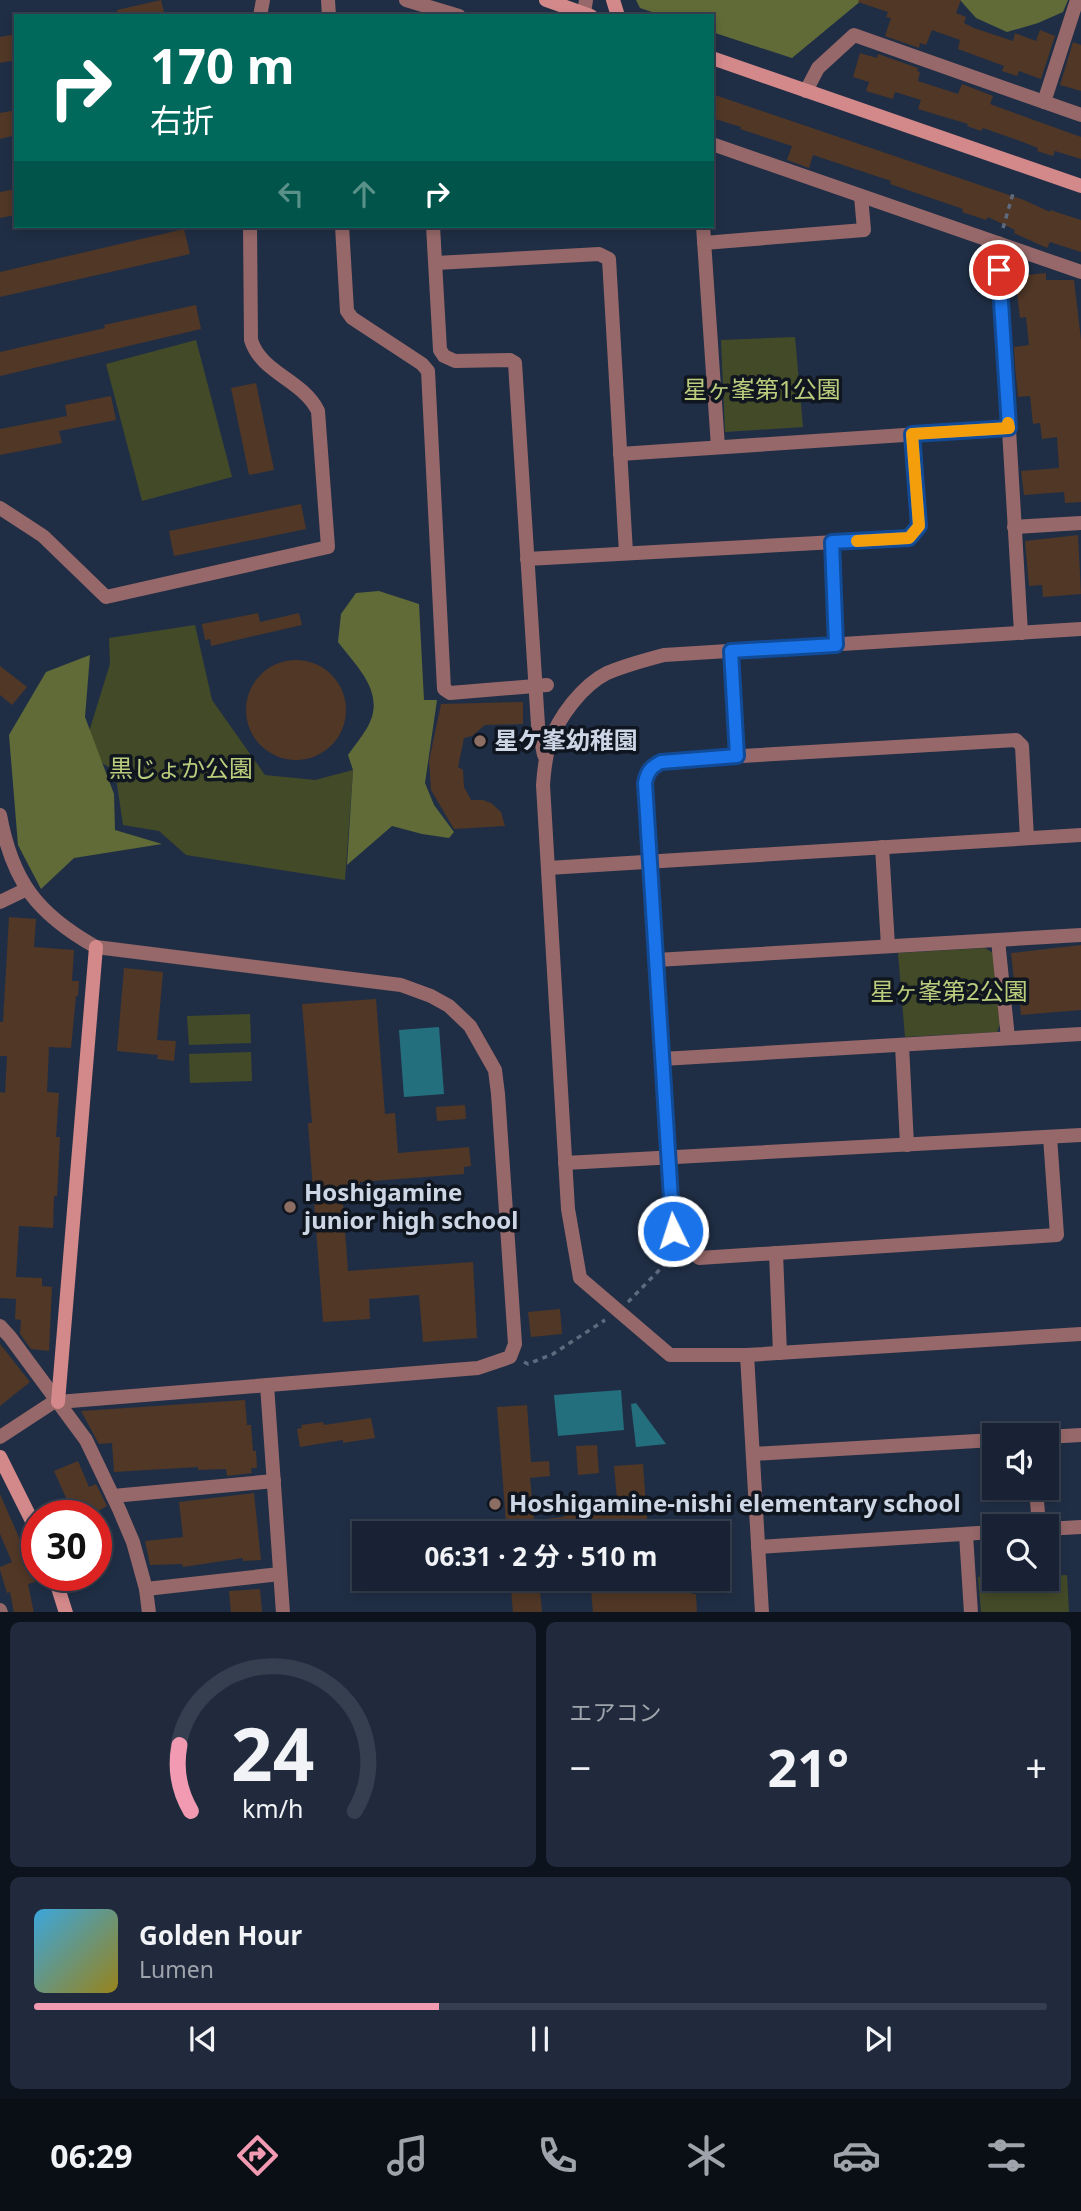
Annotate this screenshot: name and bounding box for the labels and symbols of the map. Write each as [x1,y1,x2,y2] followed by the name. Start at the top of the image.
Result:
[969,240,1029,300] pin
[683,372,841,405] park label: 星ヶ峯第1公園
[494,723,638,756] place label: 星ケ峯幼稚園
[472,733,488,749] marker: 星ケ峯幼稚園
[109,751,253,784] park label: 黒じょか公園
[870,974,1028,1007] park label: 星ヶ峯第2公園
[302,1175,518,1236] place label: Hoshigamine junior high school
[636,1194,710,1268] position arrow
[282,1199,298,1215] marker: Hoshigamine junior high school
[509,1486,961,1519] place label: Hoshigamine-nishi elementary school
[487,1496,503,1512] marker: Hoshigamine-nishi elementary school
[21,1500,112,1591] speed limit sign: 30

